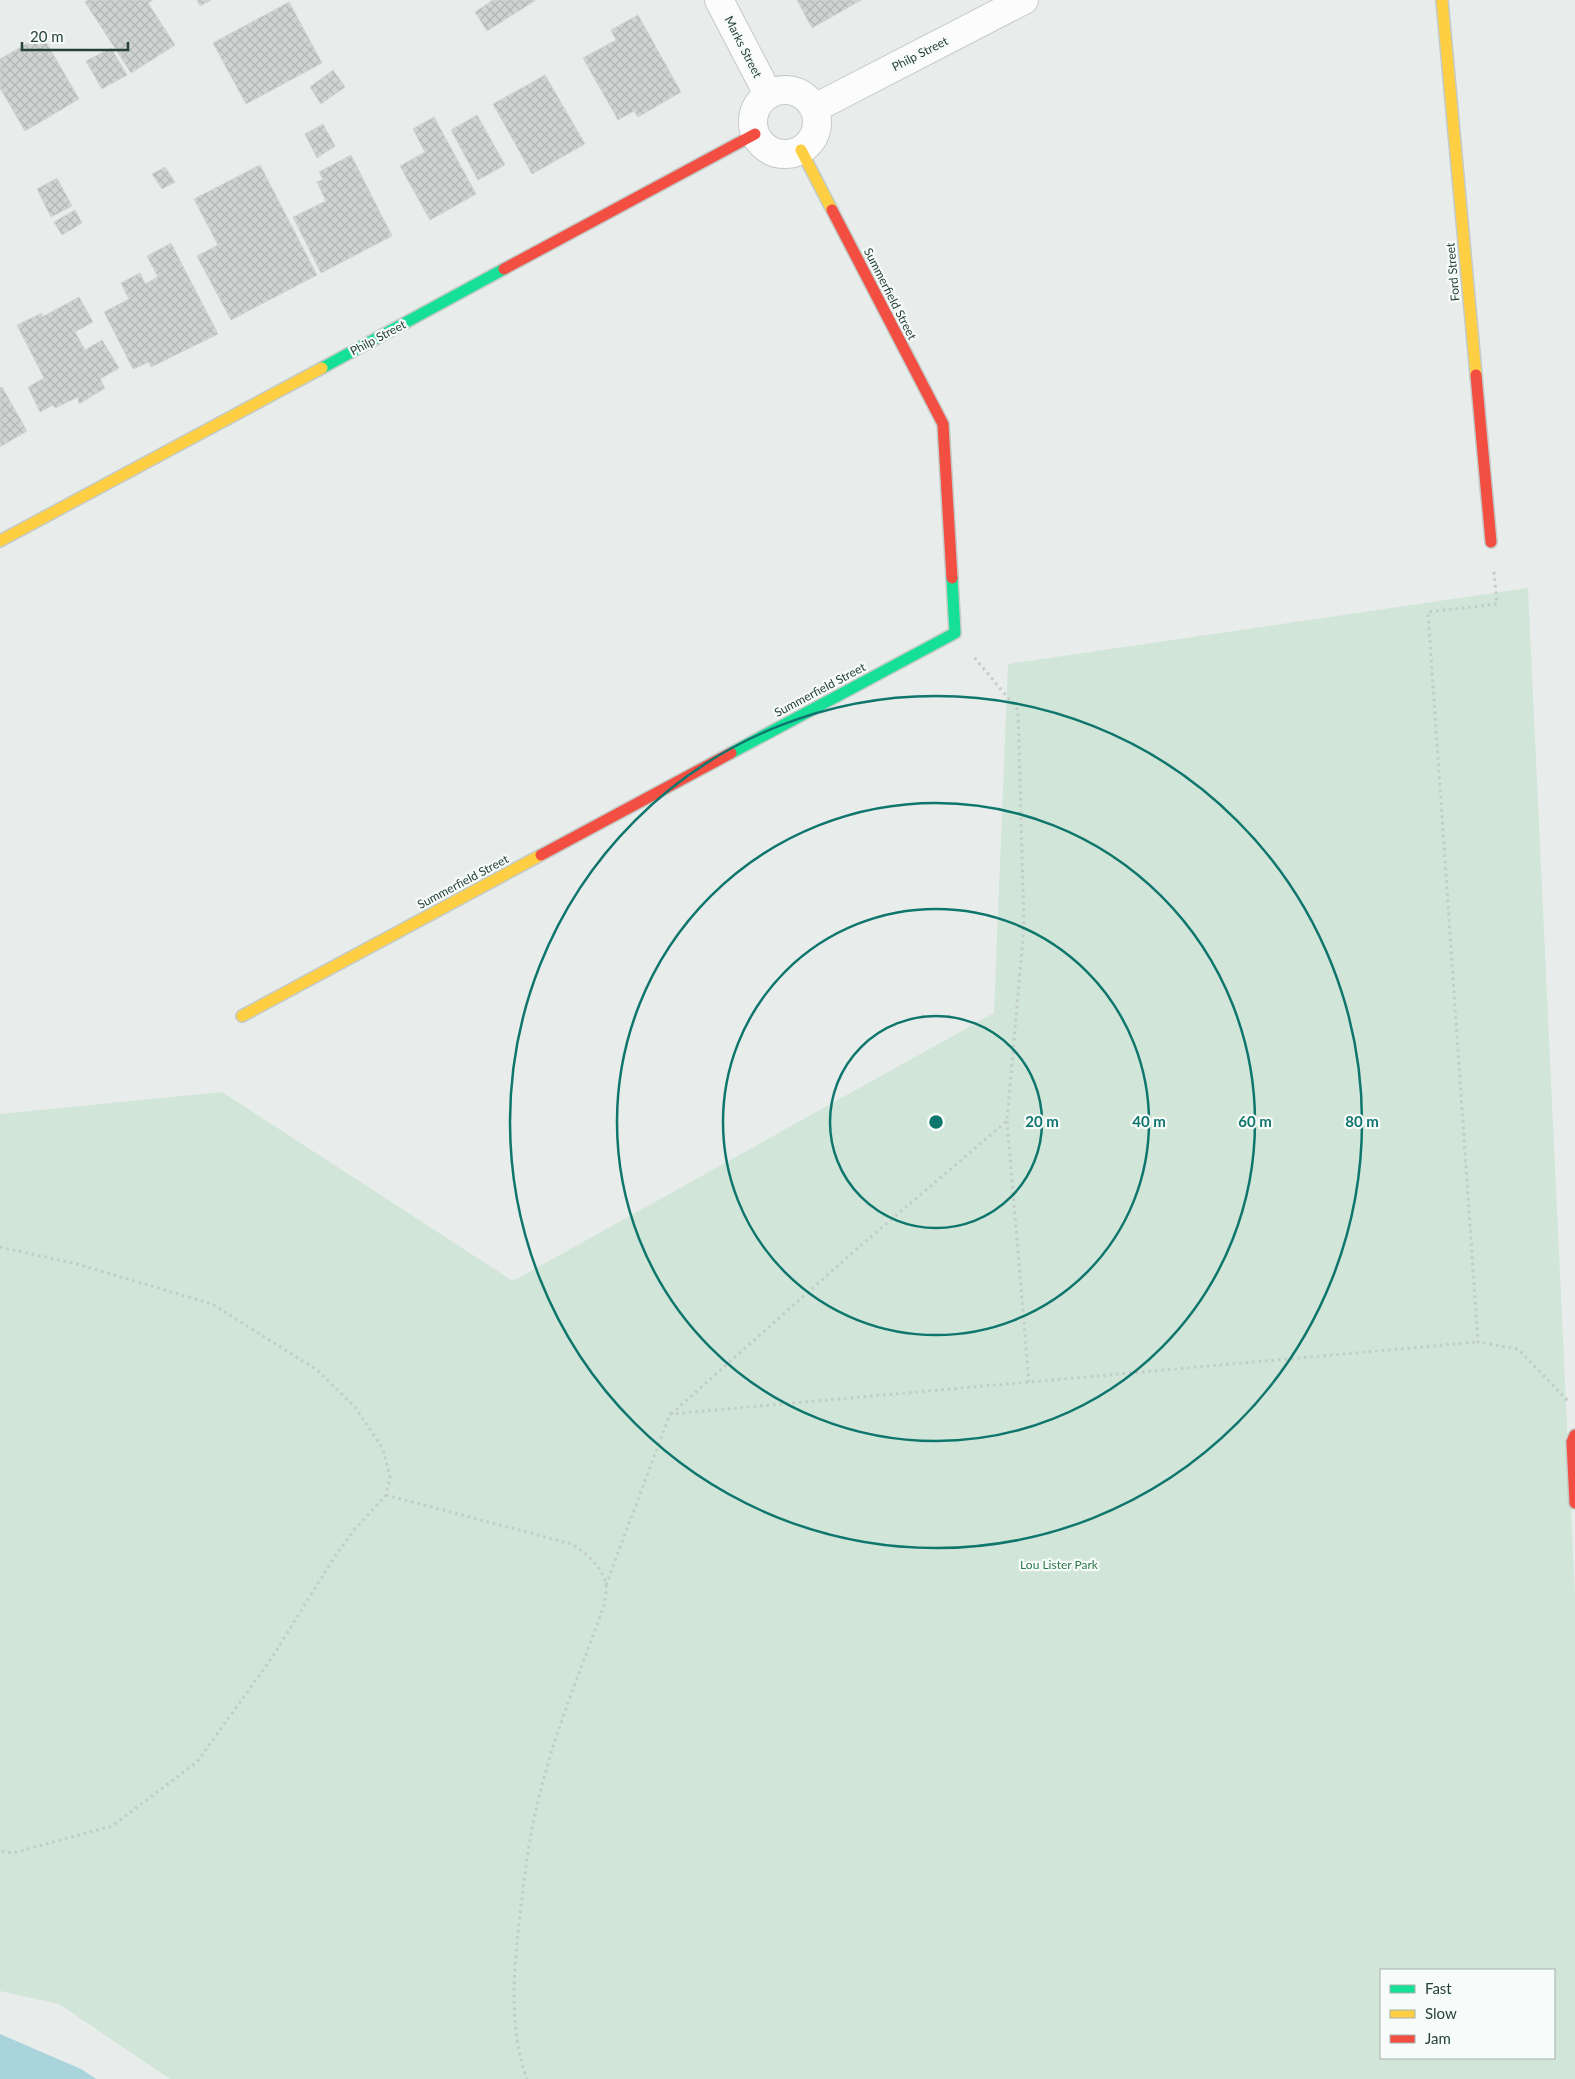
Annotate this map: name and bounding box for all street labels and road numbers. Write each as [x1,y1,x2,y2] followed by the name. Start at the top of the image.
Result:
[721,13,766,81] street label: Marks Street
[889,33,951,74] street label: Philp Street
[1442,242,1463,302] street label: Ford Street
[861,245,920,343] street label: Summerfield Street
[347,316,409,358] street label: Philp Street
[772,659,868,720] street label: Summerfield Street
[415,851,511,912] street label: Summerfield Street

